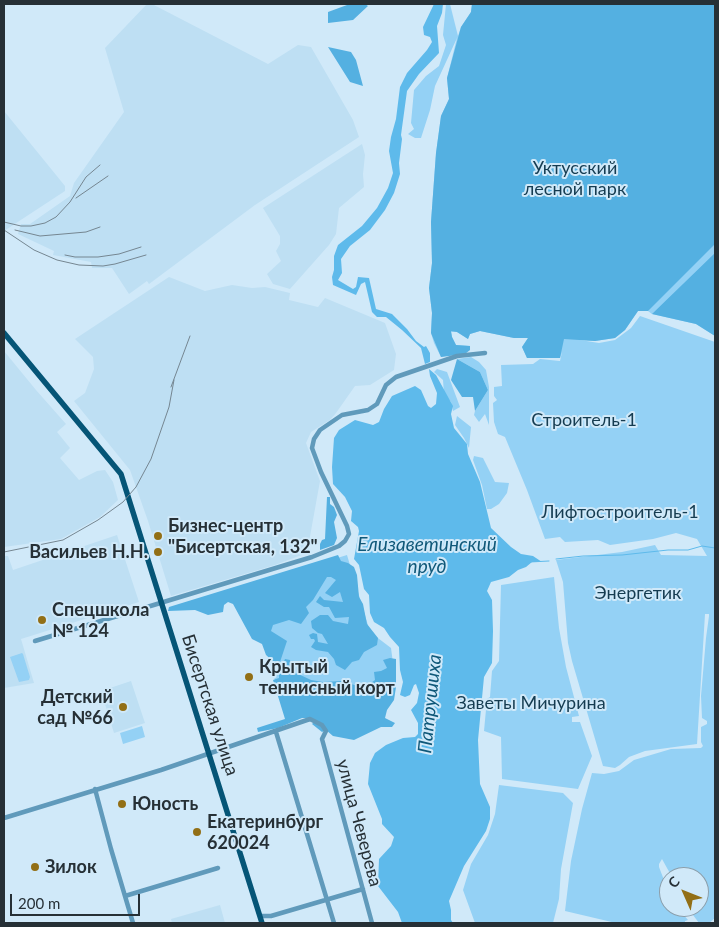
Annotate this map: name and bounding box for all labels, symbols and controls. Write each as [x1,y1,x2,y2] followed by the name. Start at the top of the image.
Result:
[524,157,626,200] park label: Уктусский лесной парк
[531,409,637,431] park label: Строитель-1
[541,501,699,523] park label: Лифтостроитель-1
[168,515,318,558] place label: Бизнес-центр "Бисертская, 132"
[152,530,164,542] marker: Бизнес-центр "Бисертская, 132"
[357,534,497,578] water label: Елизаветинский пруд
[29,541,148,563] place label: Васильев Н.Н.
[152,546,164,558] marker: Васильев Н.Н.
[595,582,681,604] park label: Энергетик
[52,599,149,642] place label: Спецшкола № 124
[36,614,48,626] marker: Спецшкола № 124
[177,632,243,778] street label: Бисертская улица
[413,653,447,755] water label: Патрушиха
[259,656,395,699] place label: Крытый теннисный корт
[243,671,255,683] marker: Крытый теннисный корт
[37,686,113,729] place label: Детский сад №66
[456,692,606,714] park label: Заветы Мичурина
[117,701,129,713] marker: Детский сад №66
[332,757,386,889] street label: улица Чеверева
[132,793,198,815] place label: Юность
[116,798,128,810] marker: Юность
[207,811,323,854] place label: Екатеринбург 620024
[191,826,203,838] marker: Екатеринбург 620024
[45,856,97,878] place label: Зилок
[29,861,41,873] marker: Зилок
[659,867,709,917] north arrow
[664,873,683,891] text: С
[12,884,142,916] scale bar
[18,894,60,912] text: 200 m

